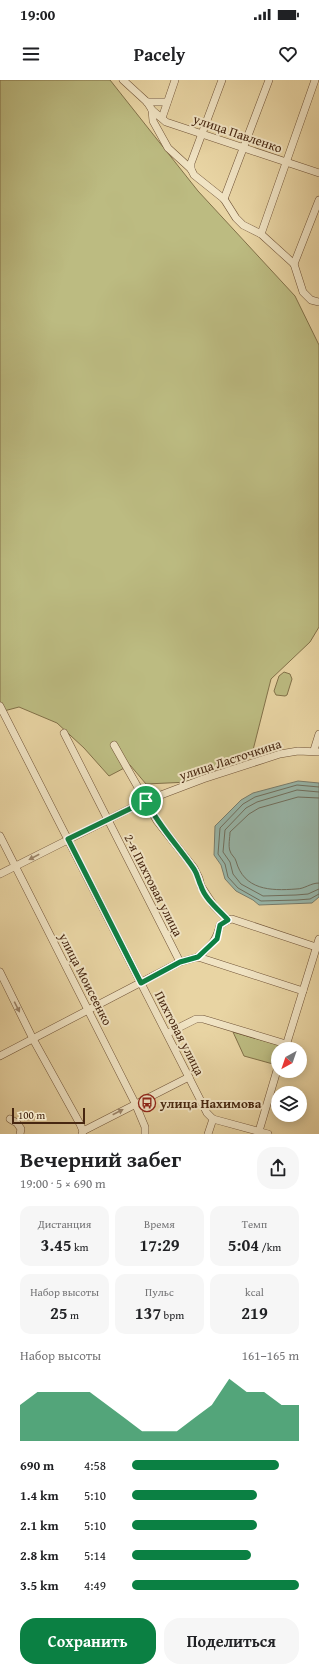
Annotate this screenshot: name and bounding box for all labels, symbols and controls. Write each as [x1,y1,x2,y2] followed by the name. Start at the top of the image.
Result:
[20,4,55,25] text: 19:00
[134,41,185,68] text: Pacely
[20,43,42,65] icon: menu
[277,43,299,65] icon: heart
[190,109,285,158] street label: улица Павленко
[176,734,284,785] street label: улица Ласточкина
[129,784,163,818] pin
[135,790,157,812] icon: arrive
[119,831,188,941] street label: 2-я Пихтовая улица
[28,854,40,860] one-way arrow
[54,929,117,1029] street label: улица Моисеенко
[150,988,209,1080] street label: Пихтовая улица
[14,1001,21,1012] one-way arrow
[271,1042,307,1078] north arrow
[271,1042,307,1122] map controls
[271,1086,307,1122] button: layers
[137,1093,157,1113] bus stop icon: улица Нахимова
[159,1094,262,1113] place label: улица Нахимова
[12,1106,85,1125] scale bar
[18,1107,45,1123] text: 100 m
[112,1109,123,1116] one-way arrow
[20,1143,181,1175] text: Вечерний забег
[257,1147,299,1189] button: share
[20,1174,106,1193] text: 19:00 · 5 × 690 m
[38,1216,91,1232] text: Дистанция
[144,1216,175,1232] text: Время
[242,1216,267,1232] text: Темп
[40,1232,72,1257] text: 3.45
[139,1232,180,1257] text: 17:29
[228,1232,259,1257] text: 5:04
[72,1239,89,1255] text: km
[259,1239,281,1255] text: /km
[30,1284,99,1300] text: Набор высоты
[145,1284,174,1300] text: Пульс
[245,1284,264,1300] text: kcal
[50,1300,68,1325] text: 25
[135,1300,161,1325] text: 137
[241,1300,268,1325] text: 219
[68,1307,79,1323] text: m
[161,1307,184,1323] text: bpm
[20,1346,101,1365] text: Набор высоты
[242,1346,299,1365] text: 161–165 m
[20,1456,54,1475] text: 690 m
[84,1456,106,1475] text: 4:58
[20,1486,59,1505] text: 1.4 km
[84,1486,106,1505] text: 5:10
[20,1516,59,1535] text: 2.1 km
[84,1516,106,1535] text: 5:10
[20,1546,59,1565] text: 2.8 km
[84,1546,106,1565] text: 5:14
[20,1576,59,1595] text: 3.5 km
[84,1576,106,1595] text: 4:49
[20,1618,156,1664] button: Сохранить
[164,1618,299,1664] button: Поделиться

